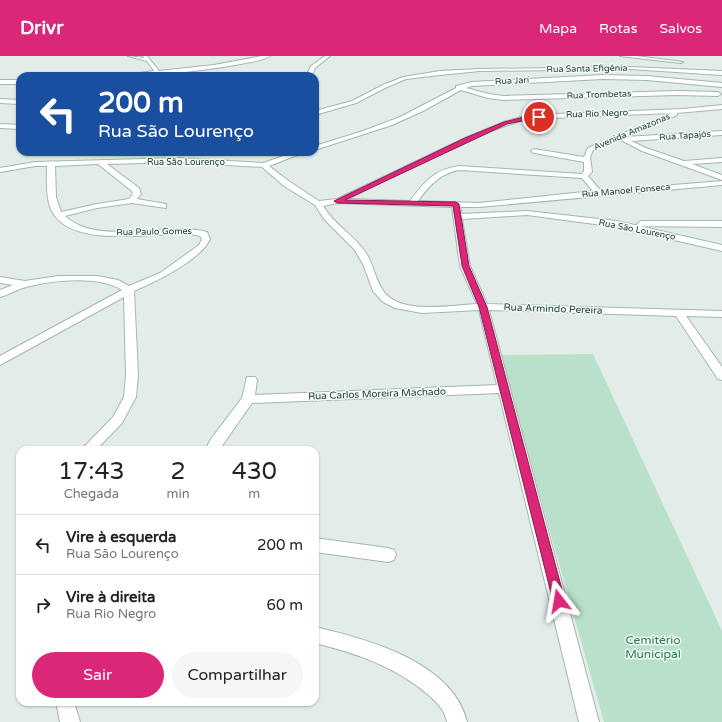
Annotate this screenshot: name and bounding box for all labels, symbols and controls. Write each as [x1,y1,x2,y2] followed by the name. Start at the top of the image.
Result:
[20,17,63,39] text: Drivr
[539,20,577,37] text: Mapa
[599,20,637,37] text: Rotas
[659,20,702,37] text: Salvos
[546,63,628,75] street label: Rua Santa Efigênia
[495,75,530,87] street label: Rua Jarí
[98,86,184,120] text: 200 m
[32,88,84,140] icon: left
[566,88,632,102] street label: Rua Trombetas
[522,100,556,134] pin
[528,106,550,128] icon: arrive
[566,107,629,121] street label: Rua Rio Negro
[592,111,672,153] street label: Avenida Amazonas
[98,120,254,142] text: Rua São Lourenço
[659,129,711,143] street label: Rua Tapajós
[147,157,226,168] street label: Rua São Lourenço
[581,182,671,200] street label: Rua Manoel Fonseca
[598,217,677,243] street label: Rua São Lourenço
[116,226,192,238] street label: Rua Paulo Gomes
[503,301,603,317] street label: Rua Armindo Pereira
[308,386,446,402] street label: Rua Carlos Moreira Machado
[58,457,125,486] text: 17:43
[171,457,186,486] text: 2
[232,457,277,486] text: 430
[64,486,119,502] text: Chegada
[167,486,190,502] text: min
[248,486,260,502] text: m
[66,528,176,546] text: Vire à esquerda
[32,534,54,556] icon: left
[257,536,303,554] text: 200 m
[66,546,179,562] text: Rua São Lourenço
[538,580,580,622] position arrow
[66,588,155,606] text: Vire à direita
[32,594,54,616] icon: right
[266,596,303,614] text: 60 m
[66,606,156,622] text: Rua Rio Negro
[625,633,681,661] park label: Cemitério Municipal
[32,652,164,698] button: Sair
[172,652,303,698] button: Compartilhar

